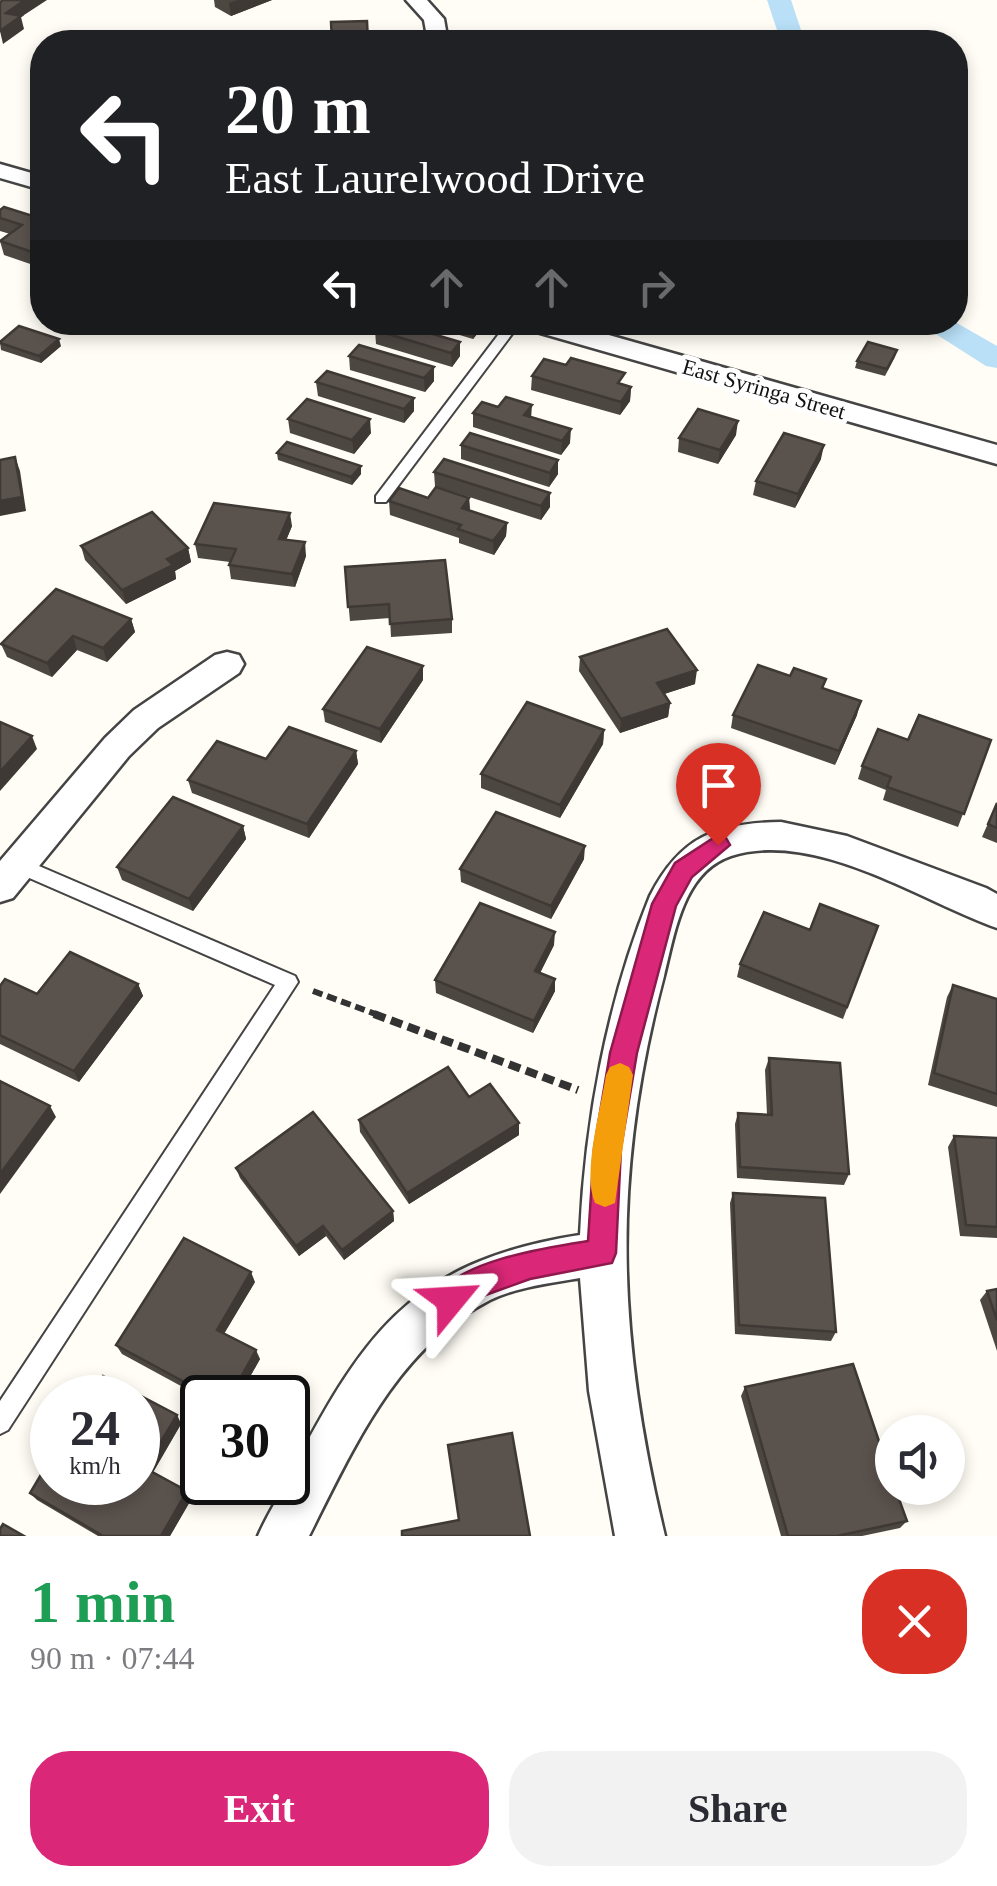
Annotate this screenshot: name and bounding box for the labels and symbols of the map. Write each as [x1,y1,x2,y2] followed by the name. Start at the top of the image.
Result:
[680,354,848,424] street label: East Syringa Street
[676,743,761,846] pin
[399,1248,503,1352] position arrow
[180,1375,310,1505] speed limit sign: 30

